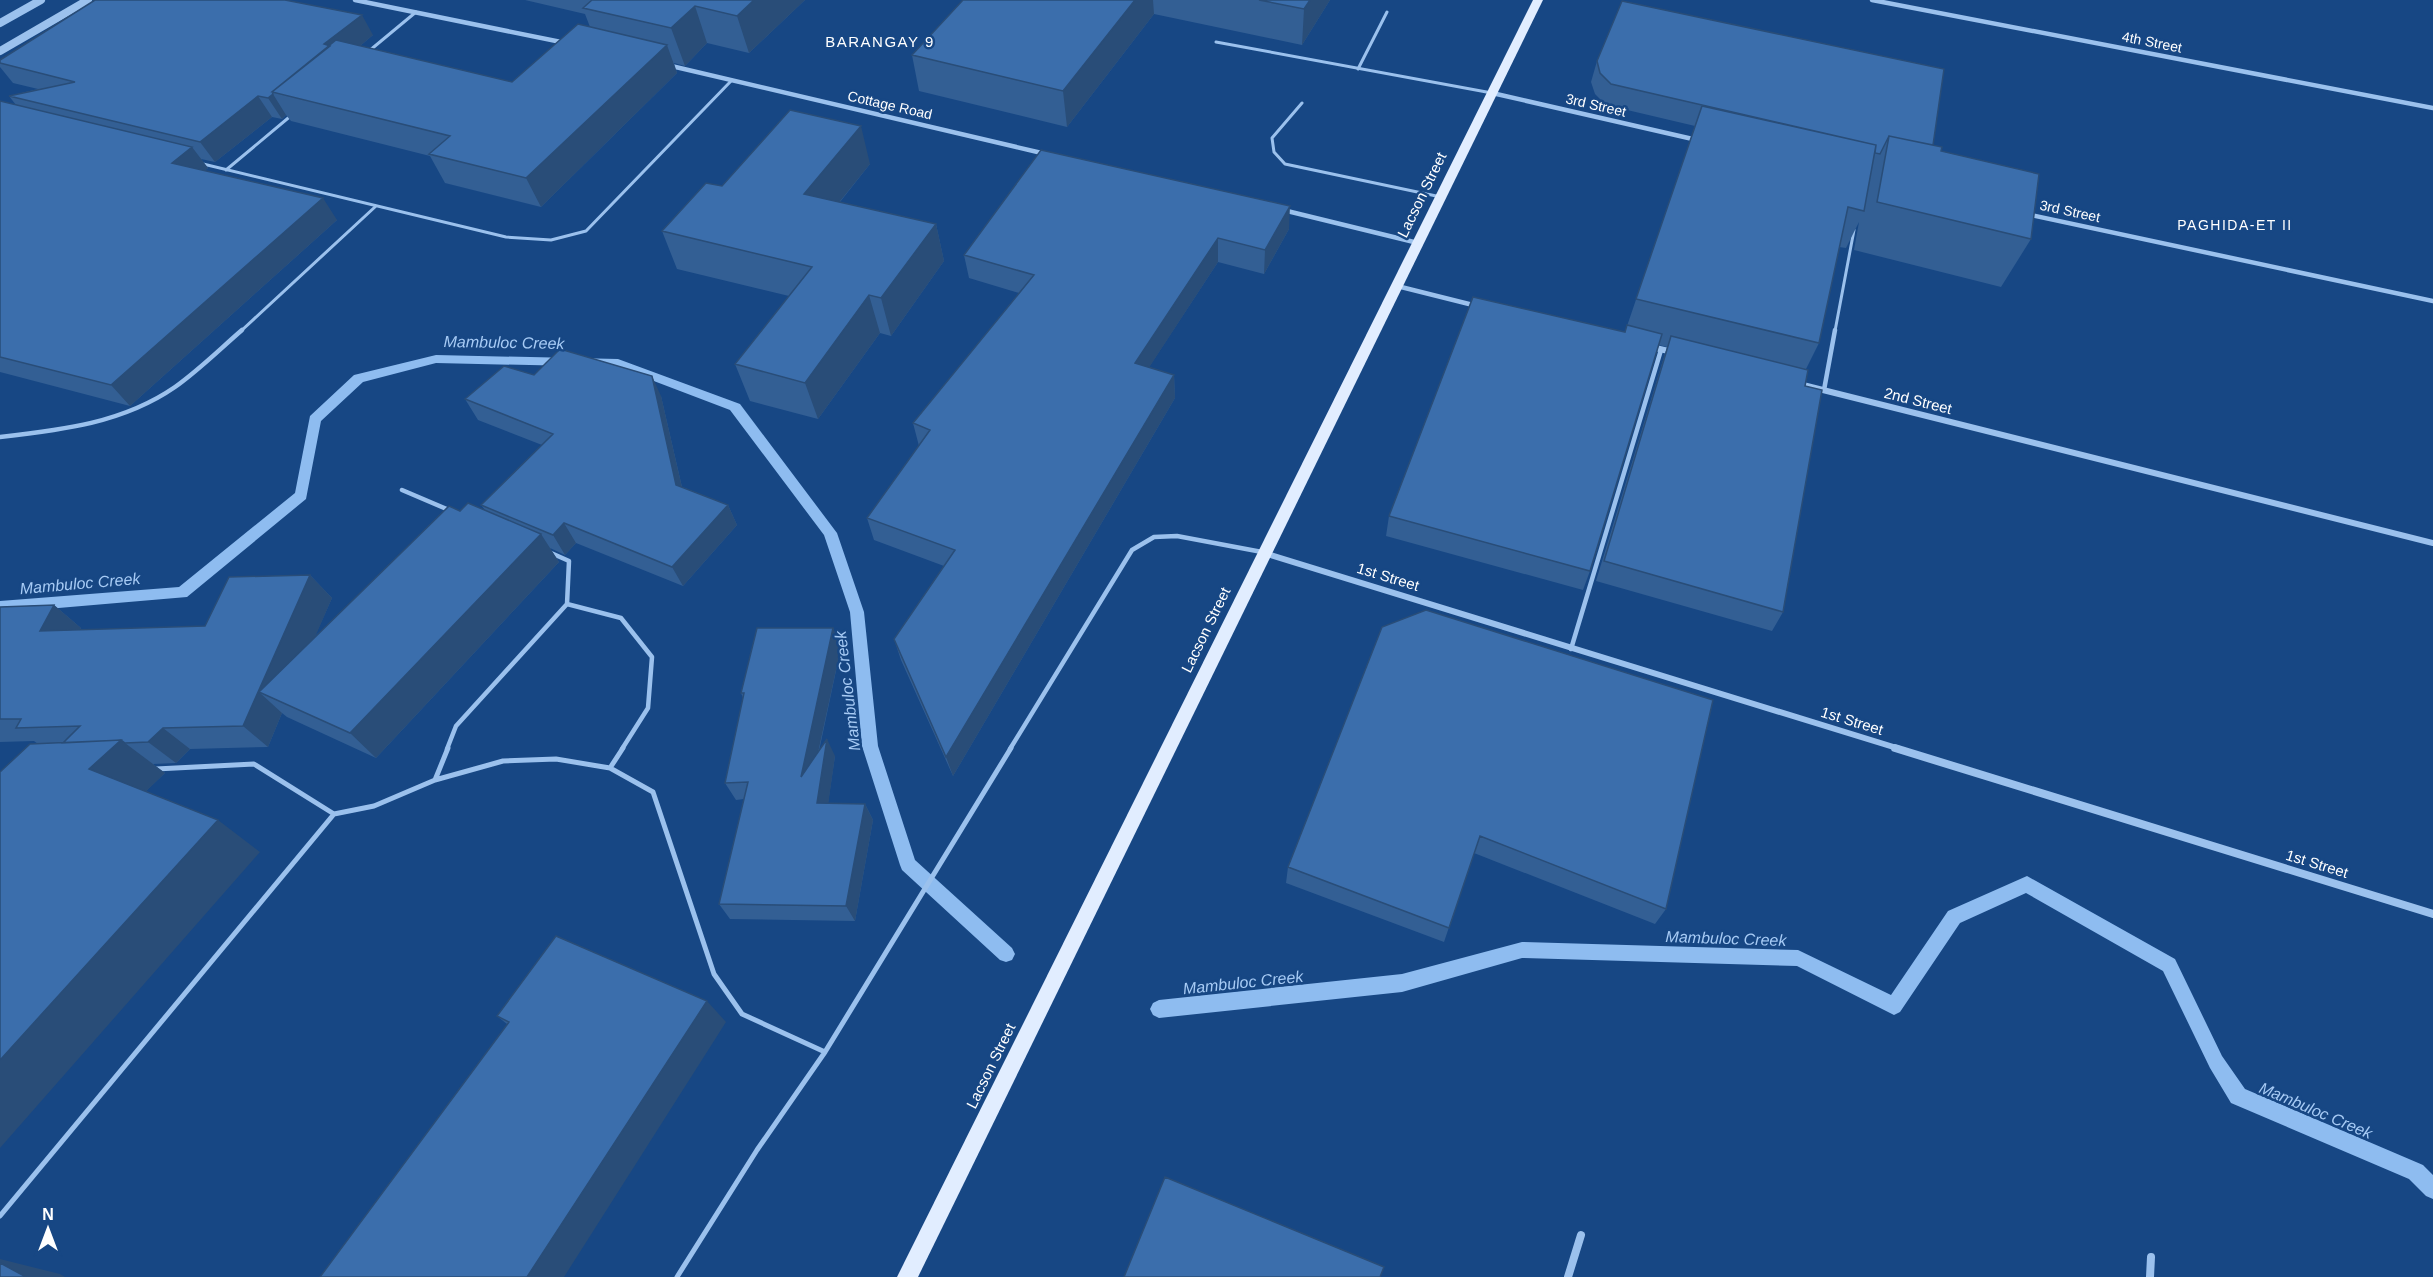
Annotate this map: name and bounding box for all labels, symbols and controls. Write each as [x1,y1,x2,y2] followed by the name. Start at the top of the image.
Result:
[2121,28,2183,56] street label: 4th Street
[825,33,935,50] district label: BARANGAY 9
[846,87,934,123] street label: Cottage Road
[1564,90,1628,120] street label: 3rd Street
[1394,149,1450,240] street label: Lacson Street
[2038,197,2102,225] street label: 3rd Street
[2177,217,2293,233] district label: PAGHIDA-ET II
[443,333,566,352] water label: Mambuloc Creek
[1882,384,1955,417] street label: 2nd Street
[1355,559,1422,594] street label: 1st Street
[19,570,142,597] water label: Mambuloc Creek
[1178,584,1234,675] street label: Lacson Street
[832,629,863,752] water label: Mambuloc Creek
[1819,703,1886,738] street label: 1st Street
[2284,846,2351,881] street label: 1st Street
[1665,928,1788,949] water label: Mambuloc Creek
[1182,968,1305,997] water label: Mambuloc Creek
[963,1020,1019,1111] street label: Lacson Street
[2257,1079,2376,1142] water label: Mambuloc Creek
[18,1199,78,1259] north arrow
[42,1206,54,1223] text: N

